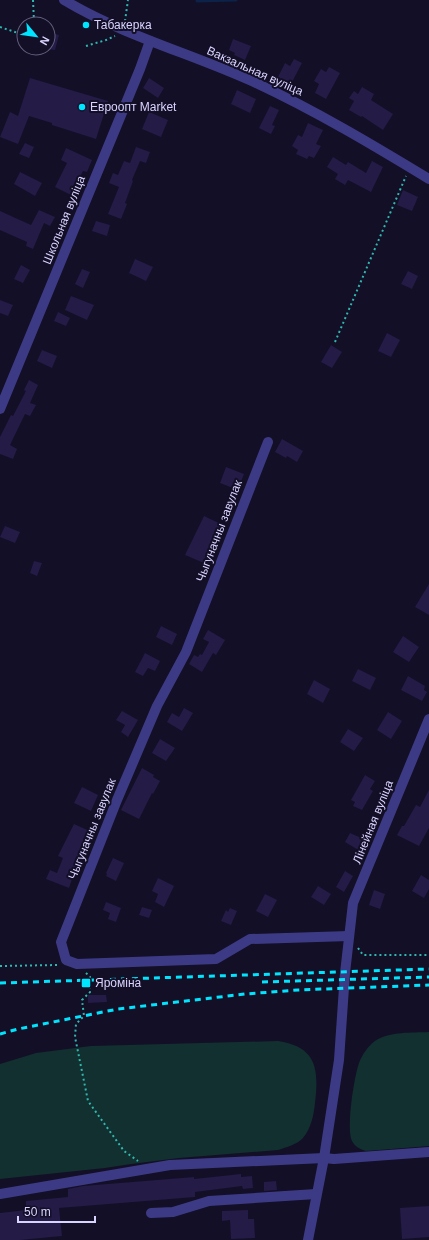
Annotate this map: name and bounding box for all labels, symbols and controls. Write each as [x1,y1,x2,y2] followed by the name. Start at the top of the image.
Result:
[16,16,56,56] north arrow
[94,18,152,32] place label: Табакерка
[81,20,91,30] marker: Табакерка
[38,34,52,47] text: N
[205,44,306,99] street label: Вакзальная вуліца
[90,100,177,114] place label: Евроопт Market
[77,102,87,112] marker: Евроопт Market
[40,173,88,266] street label: Школьная вуліца
[193,477,245,584] street label: Чыгуначны завулак
[65,776,119,882] street label: Чыгуначны завулак
[350,778,396,866] street label: Лінейная вуліца
[95,976,142,990] place label: Яроміна
[80,977,92,989] marker: Яроміна
[18,1198,95,1224] scale bar
[24,1205,51,1219] text: 50 m

